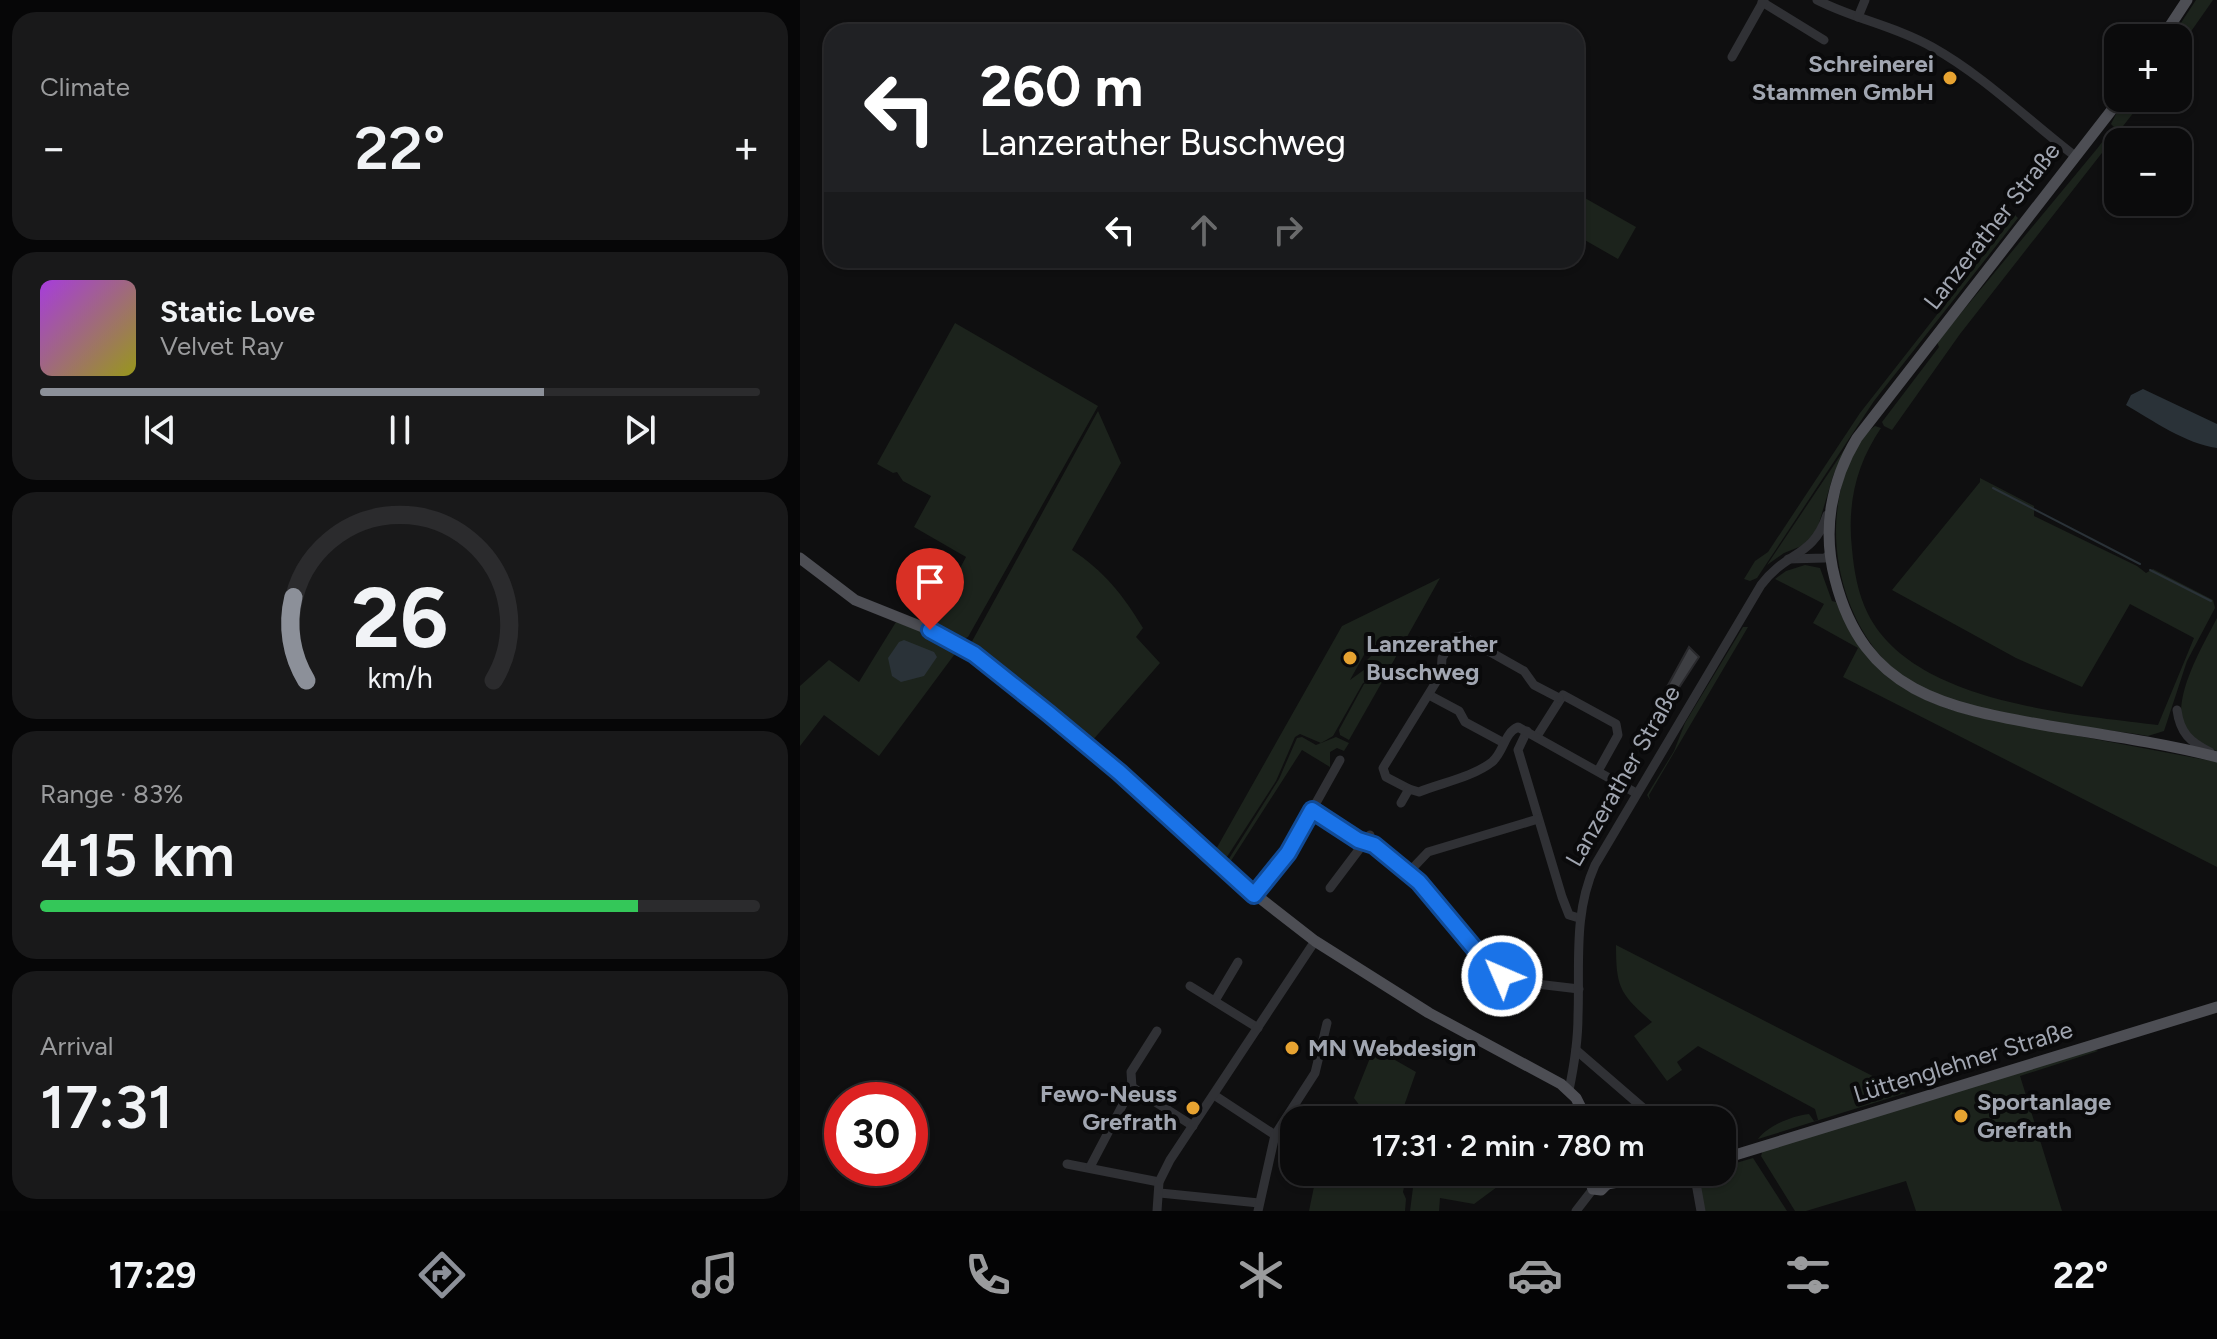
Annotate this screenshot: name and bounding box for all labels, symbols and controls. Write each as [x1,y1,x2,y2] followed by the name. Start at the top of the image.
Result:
[2104,24,2192,216] map controls
[2104,24,2192,112] button: +
[1752,49,1934,106] place label: Schreinerei Stammen GmbH
[980,53,1143,120] text: 260 m
[848,56,952,160] icon: left
[1941,69,1959,87] marker: Schreinerei Stammen GmbH
[40,71,130,103] text: Climate
[355,112,445,184] text: 22°
[40,121,67,174] text: −
[733,121,760,174] text: +
[980,121,1346,164] text: Lanzerather Buschweg
[2104,128,2192,216] button: −
[1917,136,2066,315] street label: Lanzerather Straße
[1098,208,1142,252] icon: left
[1182,208,1226,252] icon: ahead
[1266,208,1310,252] icon: right
[160,293,315,330] text: Static Love
[160,330,284,362] text: Velvet Ray
[138,408,182,452] icon: previous
[378,408,422,452] icon: pause
[618,408,662,452] icon: next
[896,548,964,630] pin
[908,560,952,604] icon: arrive
[352,568,448,668] text: 26
[1366,629,1498,686] place label: Lanzerather Buschweg
[1341,649,1359,667] marker: Lanzerather Buschweg
[367,662,433,696] text: km/h
[1559,680,1686,871] street label: Lanzerather Straße
[40,778,184,810] text: Range · 83%
[40,819,235,891] text: 415 km
[1460,934,1544,1018] position arrow
[1850,1014,2076,1109] street label: Lüttenglehner Straße
[40,1030,113,1062] text: Arrival
[1308,1033,1476,1062] place label: MN Webdesign
[1283,1039,1301,1057] marker: MN Webdesign
[40,1071,173,1143] text: 17:31
[1040,1079,1177,1136] place label: Fewo-Neuss Grefrath
[824,1082,928,1186] speed limit sign: 30
[1977,1087,2111,1144] place label: Sportanlage Grefrath
[1184,1099,1202,1117] marker: Fewo-Neuss Grefrath
[1952,1107,1970,1125] marker: Sportanlage Grefrath
[1372,1127,1645,1164] text: 17:31 · 2 min · 780 m
[414,1247,470,1303] icon: directions
[687,1247,743,1303] icon: music
[960,1247,1016,1303] icon: phone
[1233,1247,1289,1303] icon: climate
[1507,1247,1563,1303] icon: car
[1780,1247,1836,1303] icon: filters
[109,1254,196,1297] text: 17:29
[2053,1254,2108,1297] text: 22°

